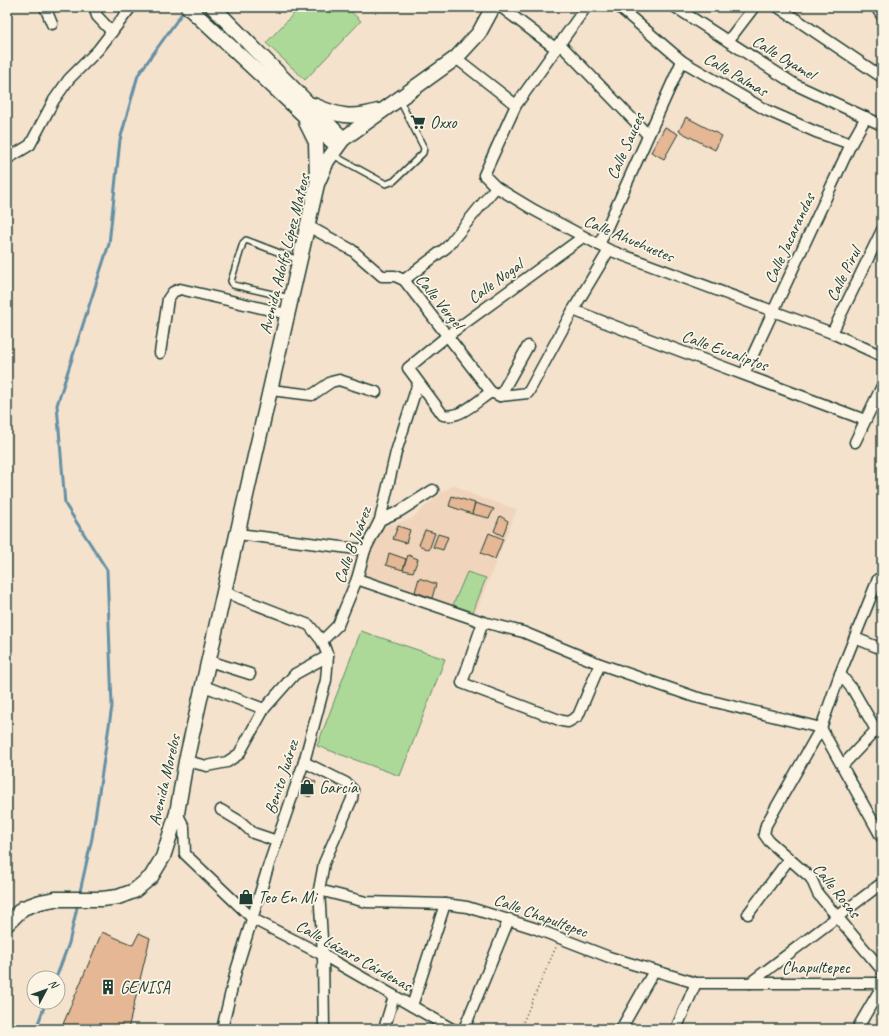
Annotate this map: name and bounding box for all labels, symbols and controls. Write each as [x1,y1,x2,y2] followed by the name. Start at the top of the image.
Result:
[748,30,822,86] street label: Calle Oyamel
[700,48,773,102] street label: Calle Palmas
[602,108,650,182] street label: Calle Sauces
[430,112,458,133] place label: Oxxo
[409,113,427,131] supermarket icon: Oxxo
[254,170,315,336] street label: Avenida Adolfo López Mateos
[759,188,820,287] street label: Calle Jacarandas
[581,210,679,268] street label: Calle Ahuehuetes
[821,241,867,305] street label: Calle Pirul
[464,253,529,308] street label: Calle Nogal
[411,270,470,336] street label: Calle Vergel
[679,325,773,376] street label: Calle Eucaliptos
[329,503,377,586] street label: Calle B Juárez
[144,730,186,828] street label: Avenida Morelos
[260,736,304,817] street label: Benito Juárez
[319,777,359,798] place label: García
[298,778,316,796] shop icon: García
[808,859,866,924] street label: Calle Rosas
[258,887,319,908] place label: Teo En Mi
[237,888,255,906] shop icon: Teo En Mi
[491,889,592,942] street label: Calle Chapultepec
[292,915,417,997] street label: Calle Lázaro Cárdenas
[782,957,851,978] street label: Chapultepec
[26,970,66,1010] north arrow
[46,976,62,992] text: N
[120,977,170,998] place label: GENISA
[99,978,117,996] building icon: GENISA

